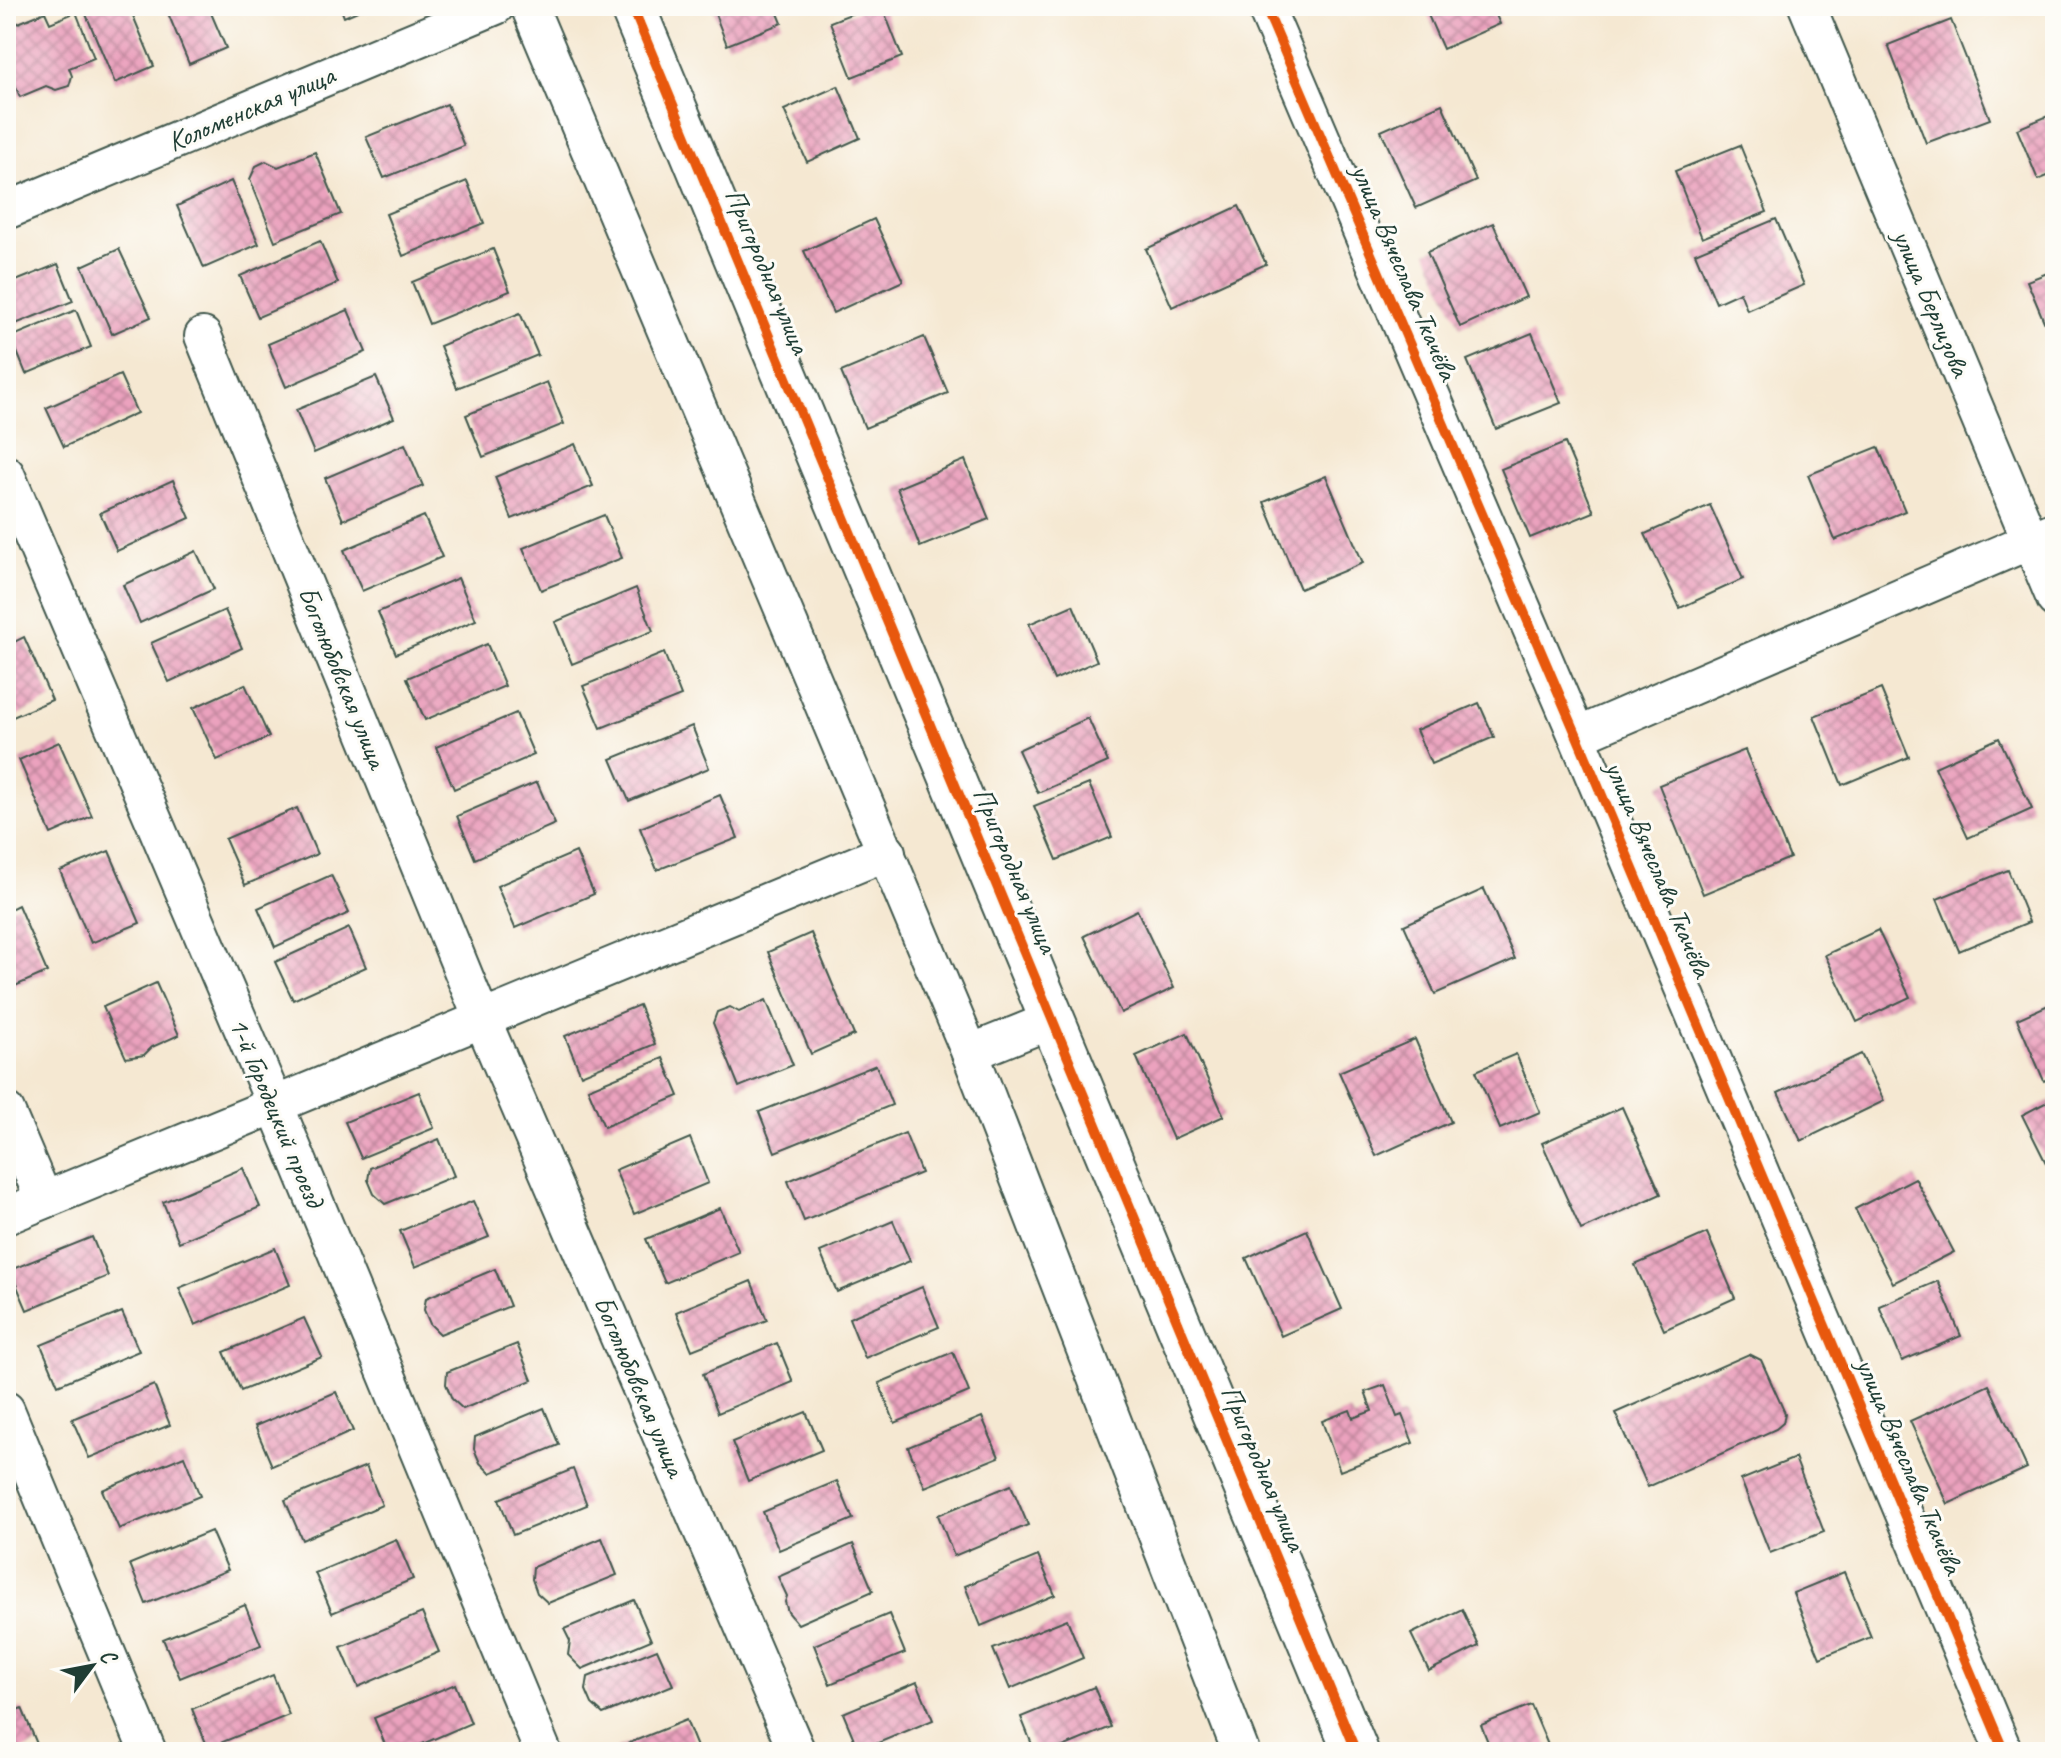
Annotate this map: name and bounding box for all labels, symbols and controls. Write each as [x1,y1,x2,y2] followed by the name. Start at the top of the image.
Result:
[162,56,341,159] street label: Коломенская улица
[1343,157,1467,387] street label: улица Вячеслава Ткачёва
[717,183,819,361] street label: Пригородная улица
[1885,222,1979,383] street label: улица Берлизова
[291,581,396,775] street label: Боголюбовская улица
[1597,754,1721,984] street label: улица Вячеслава Ткачёва
[965,782,1067,960] street label: Пригородная улица
[221,1012,334,1215] street label: 1-й Городецкий проезд
[586,1290,695,1484] street label: Боголюбовская улица
[1848,1351,1972,1581] street label: улица Вячеслава Ткачёва
[1213,1380,1315,1558] street label: Пригородная улица
[52,1626,132,1706] north arrow
[93,1644,125,1671] text: С

